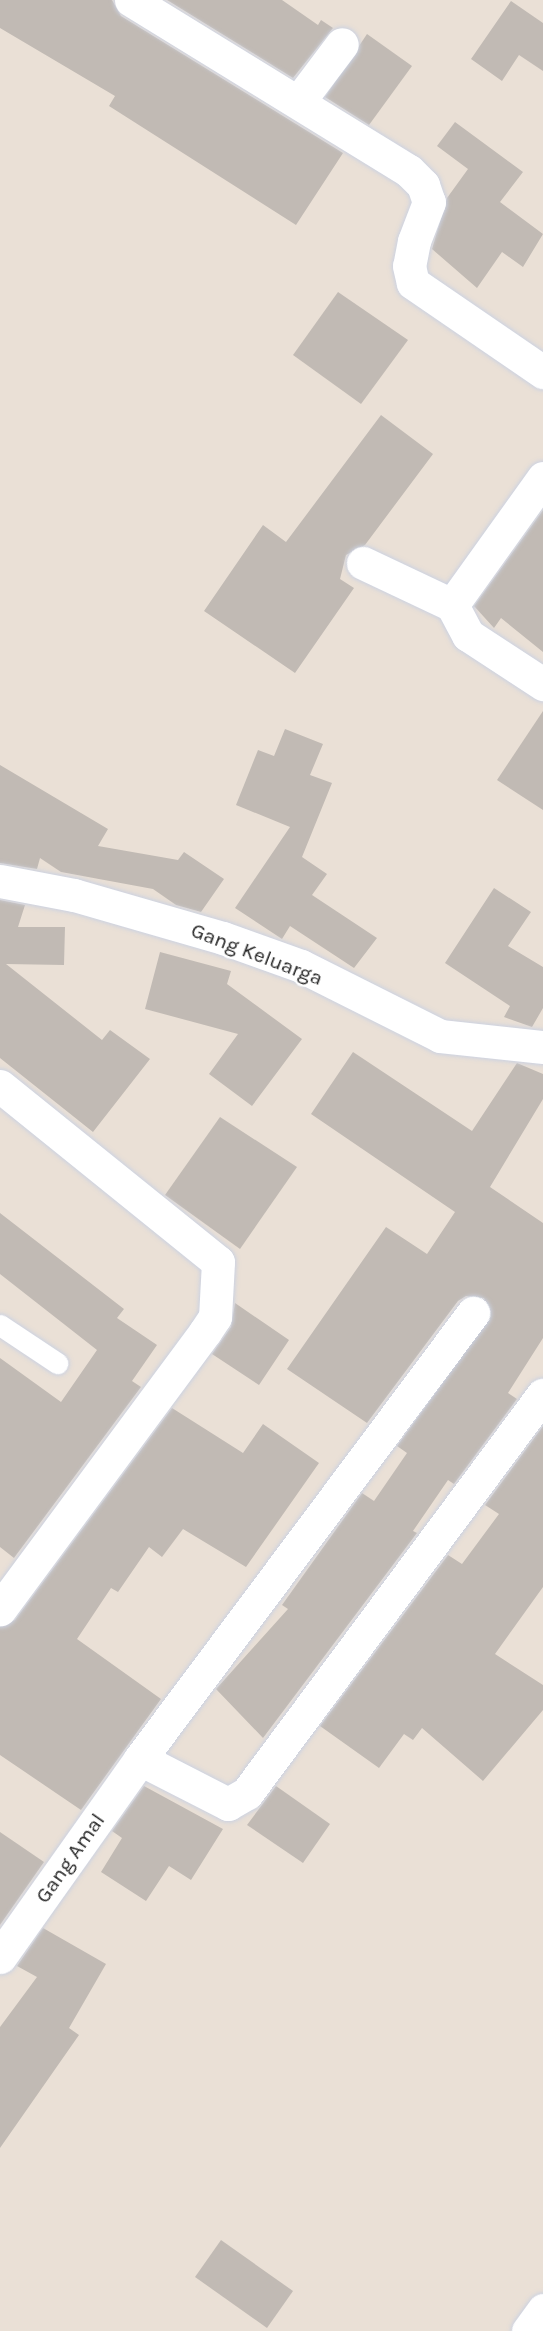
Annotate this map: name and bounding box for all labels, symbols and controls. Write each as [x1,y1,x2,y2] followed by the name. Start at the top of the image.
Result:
[188,917,326,991] street label: Gang Keluarga
[30,1808,110,1908] street label: Gang Amal

